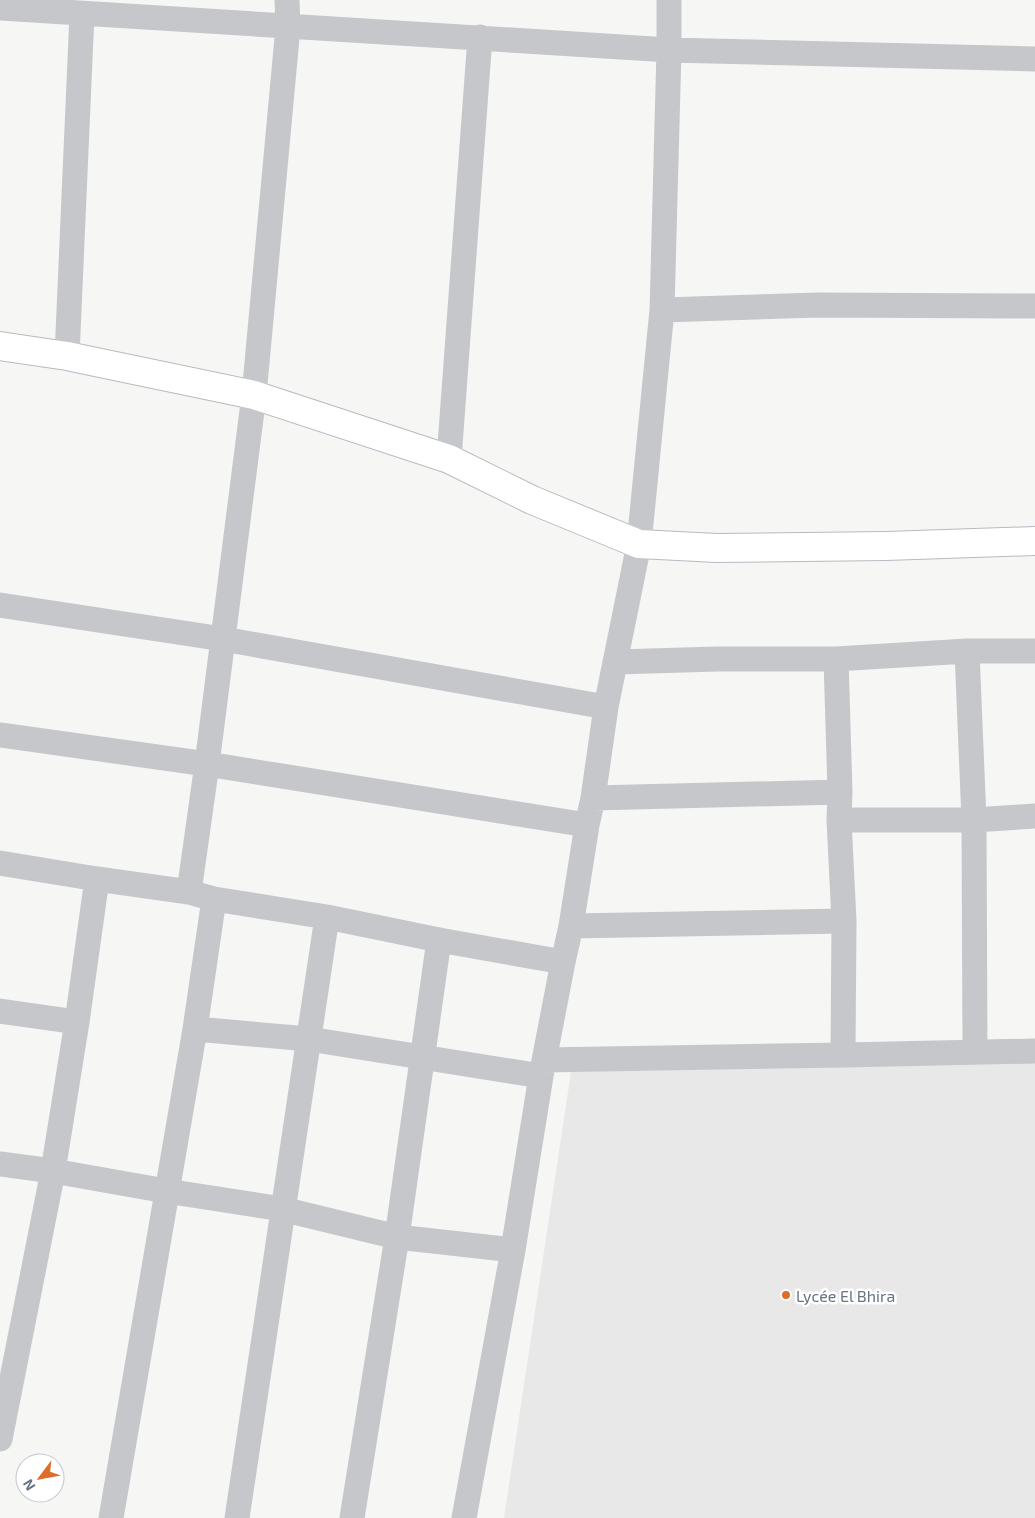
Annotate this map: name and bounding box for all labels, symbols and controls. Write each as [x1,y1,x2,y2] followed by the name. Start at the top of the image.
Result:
[796,1286,895,1305] place label: Lycée El Bhira
[780,1289,792,1301] marker: Lycée El Bhira
[15,1453,65,1503] north arrow
[19,1476,38,1494] text: N

